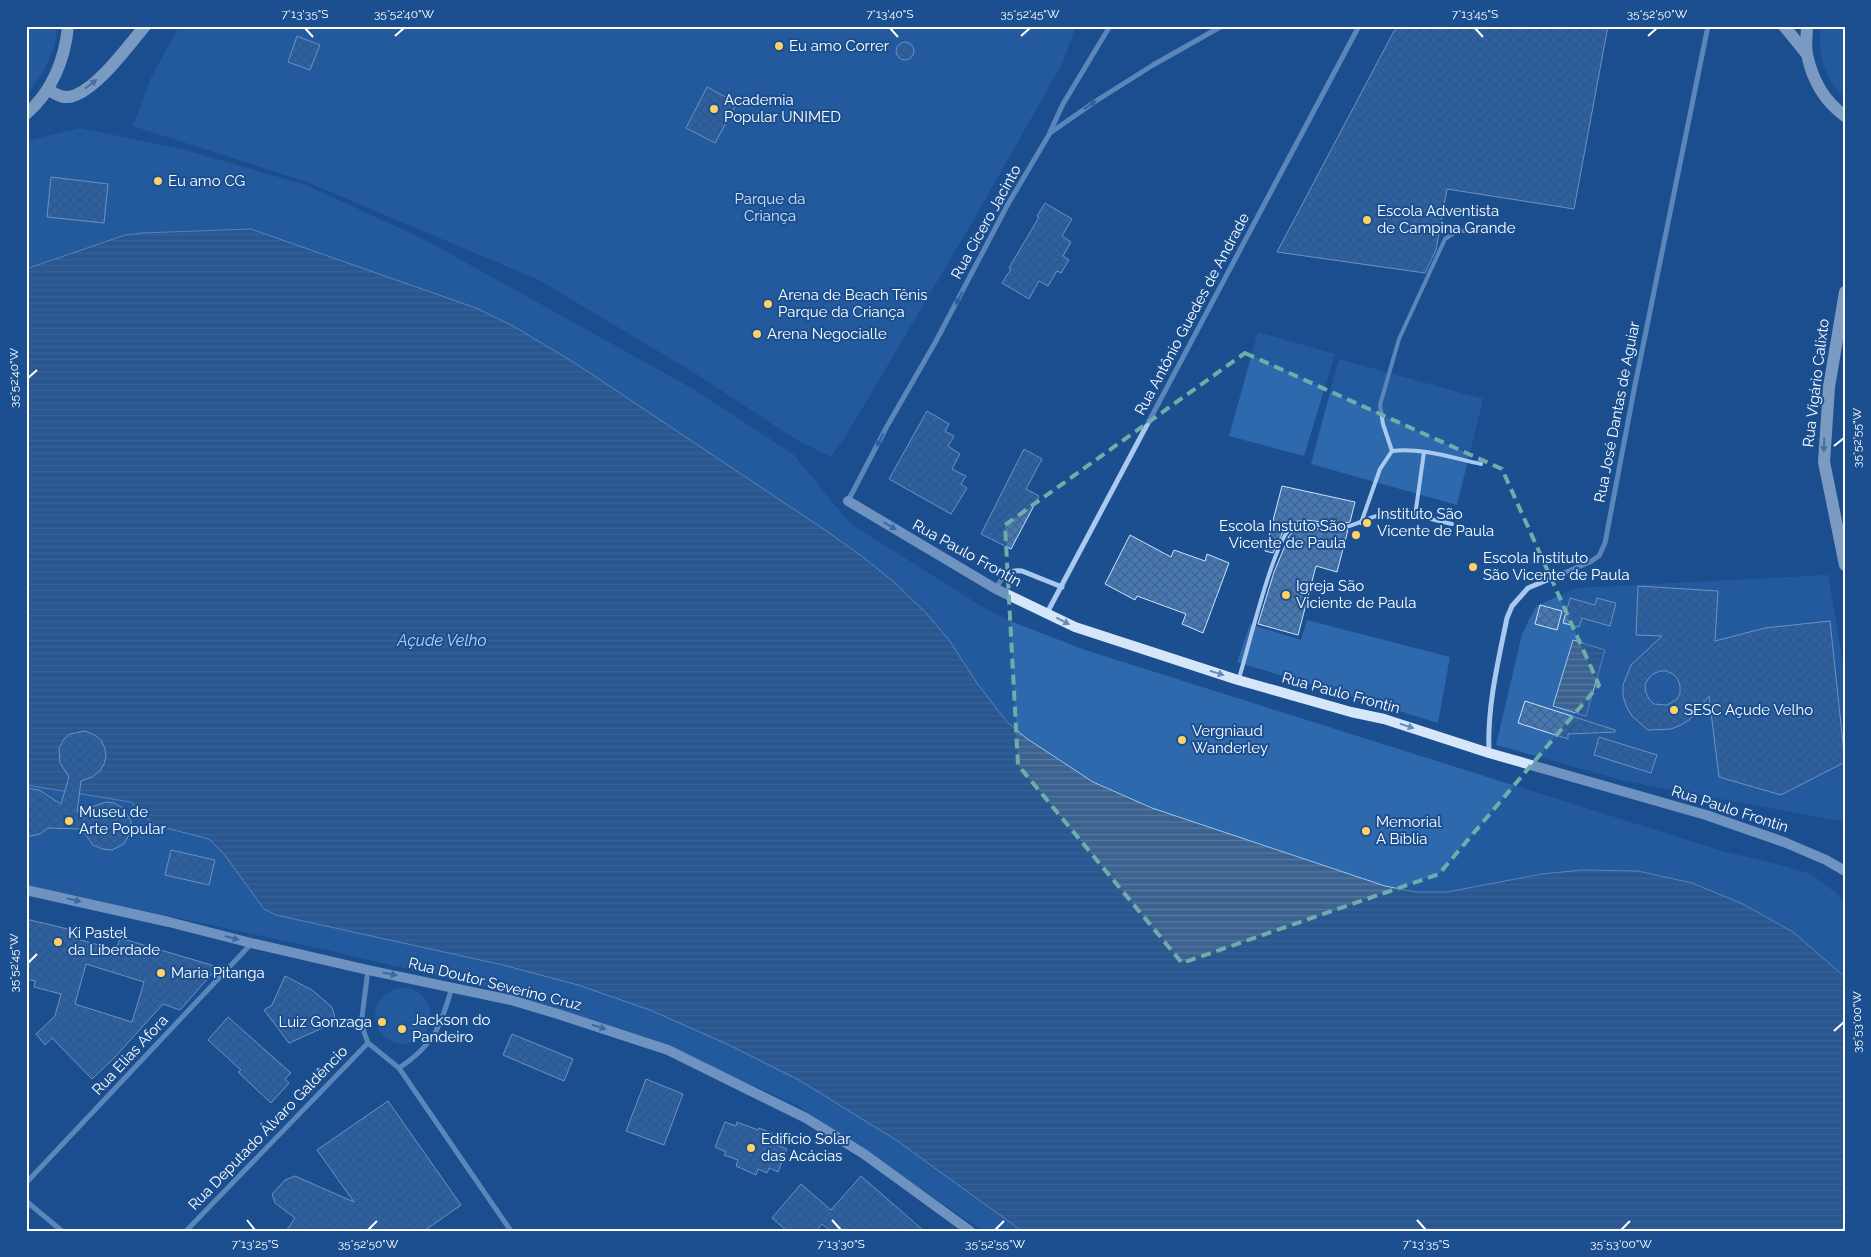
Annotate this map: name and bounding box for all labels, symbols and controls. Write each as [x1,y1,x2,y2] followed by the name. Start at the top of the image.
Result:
[281,7,329,21] text: 7°13'35"S
[374,7,434,21] text: 35°52'40"W
[866,7,914,21] text: 7°13'40"S
[1000,7,1060,21] text: 35°52'45"W
[1452,7,1498,21] text: 7°13'45"S
[1627,7,1688,21] text: 35°52'50"W
[789,37,890,55] place label: Eu amo Correr
[773,40,785,52] marker: Eu amo Correr
[84,79,97,90] one-way arrow
[724,91,841,126] place label: Academia Popular UNIMED
[1083,100,1097,110] one-way arrow
[708,103,720,115] marker: Academia Popular UNIMED
[947,162,1025,282] street label: Rua Cicero Jacinto
[168,172,245,190] place label: Eu amo CG
[152,175,164,187] marker: Eu amo CG
[735,190,805,225] park label: Parque da Criança
[1377,202,1516,237] place label: Escola Adventista de Campina Grande
[1131,210,1253,418] street label: Rua Antônio Guedes de Andrade
[1361,214,1373,226] marker: Escola Adventista de Campina Grande
[778,286,928,321] place label: Arena de Beach Tênis Parque da Criança
[955,291,963,305] one-way arrow
[762,298,774,310] marker: Arena de Beach Tênis Parque da Criança
[1799,318,1833,448] street label: Rua Vigário Calixto
[1591,319,1644,504] street label: Rua José Dantas de Aguiar
[767,325,887,343] place label: Arena Negocialle
[751,328,763,340] marker: Arena Negocialle
[7,348,21,408] text: 35°52'40"W
[1850,408,1864,468] text: 35°52'55"W
[876,433,884,447] one-way arrow
[1820,437,1828,453] one-way arrow
[1377,505,1494,540] place label: Instituto São Vicente de Paula
[909,516,1025,590] street label: Rua Paulo Frontin
[1219,517,1346,552] place label: Escola Instuto São Vicente de Paula
[1361,517,1373,529] marker: Instituto São Vicente de Paula
[883,522,896,531] one-way arrow
[1350,529,1362,541] marker: Escola Instuto São Vicente de Paula
[1483,549,1630,584] place label: Escola Instituto São Vicente de Paula
[1467,561,1479,573] marker: Escola Instituto São Vicente de Paula
[1296,577,1417,612] place label: Igreja São Viciente de Paula
[1280,589,1292,601] marker: Igreja São Viciente de Paula
[1056,617,1070,625] one-way arrow
[396,631,487,650] water label: Açude Velho
[1280,669,1402,717] street label: Rua Paulo Frontin
[1209,670,1224,678] one-way arrow
[1684,701,1813,719] place label: SESC Açude Velho
[1668,704,1680,716] marker: SESC Açude Velho
[1192,722,1268,757] place label: Vergniaud Wanderley
[1400,722,1415,730] one-way arrow
[1176,734,1188,746] marker: Vergniaud Wanderley
[1669,782,1791,836] street label: Rua Paulo Frontin
[79,803,166,838] place label: Museu de Arte Popular
[1376,813,1442,848] place label: Memorial A Bíblia
[63,815,75,827] marker: Museu de Arte Popular
[1360,825,1372,837] marker: Memorial A Bíblia
[66,896,81,904] one-way arrow
[68,924,160,959] place label: Ki Pastel da Liberdade
[7,933,21,993] text: 35°52'45"W
[224,935,239,943] one-way arrow
[52,936,64,948] marker: Ki Pastel da Liberdade
[407,954,583,1014] street label: Rua Doutor Severino Cruz
[171,964,265,982] place label: Maria Pitanga
[155,967,167,979] marker: Maria Pitanga
[383,971,399,979] one-way arrow
[1850,991,1864,1053] text: 35°53'00"W
[88,1011,172,1099] street label: Rua Elias Afora
[412,1011,491,1046] place label: Jackson do Pandeiro
[278,1013,372,1031] place label: Luiz Gonzaga
[376,1016,388,1028] marker: Luiz Gonzaga
[396,1023,408,1035] marker: Jackson do Pandeiro
[591,1023,606,1031] one-way arrow
[185,1042,351,1214] street label: Rua Deputado Álvaro Galdêncio
[761,1130,851,1165] place label: Edifício Solar das Acácias
[745,1142,757,1154] marker: Edifício Solar das Acácias
[232,1237,278,1251] text: 7°13'25"S
[338,1237,399,1251] text: 35°52'50"W
[817,1237,865,1251] text: 7°13'30"S
[965,1237,1025,1251] text: 35°52'55"W
[1402,1237,1450,1251] text: 7°13'35"S
[1590,1237,1652,1251] text: 35°53'00"W

